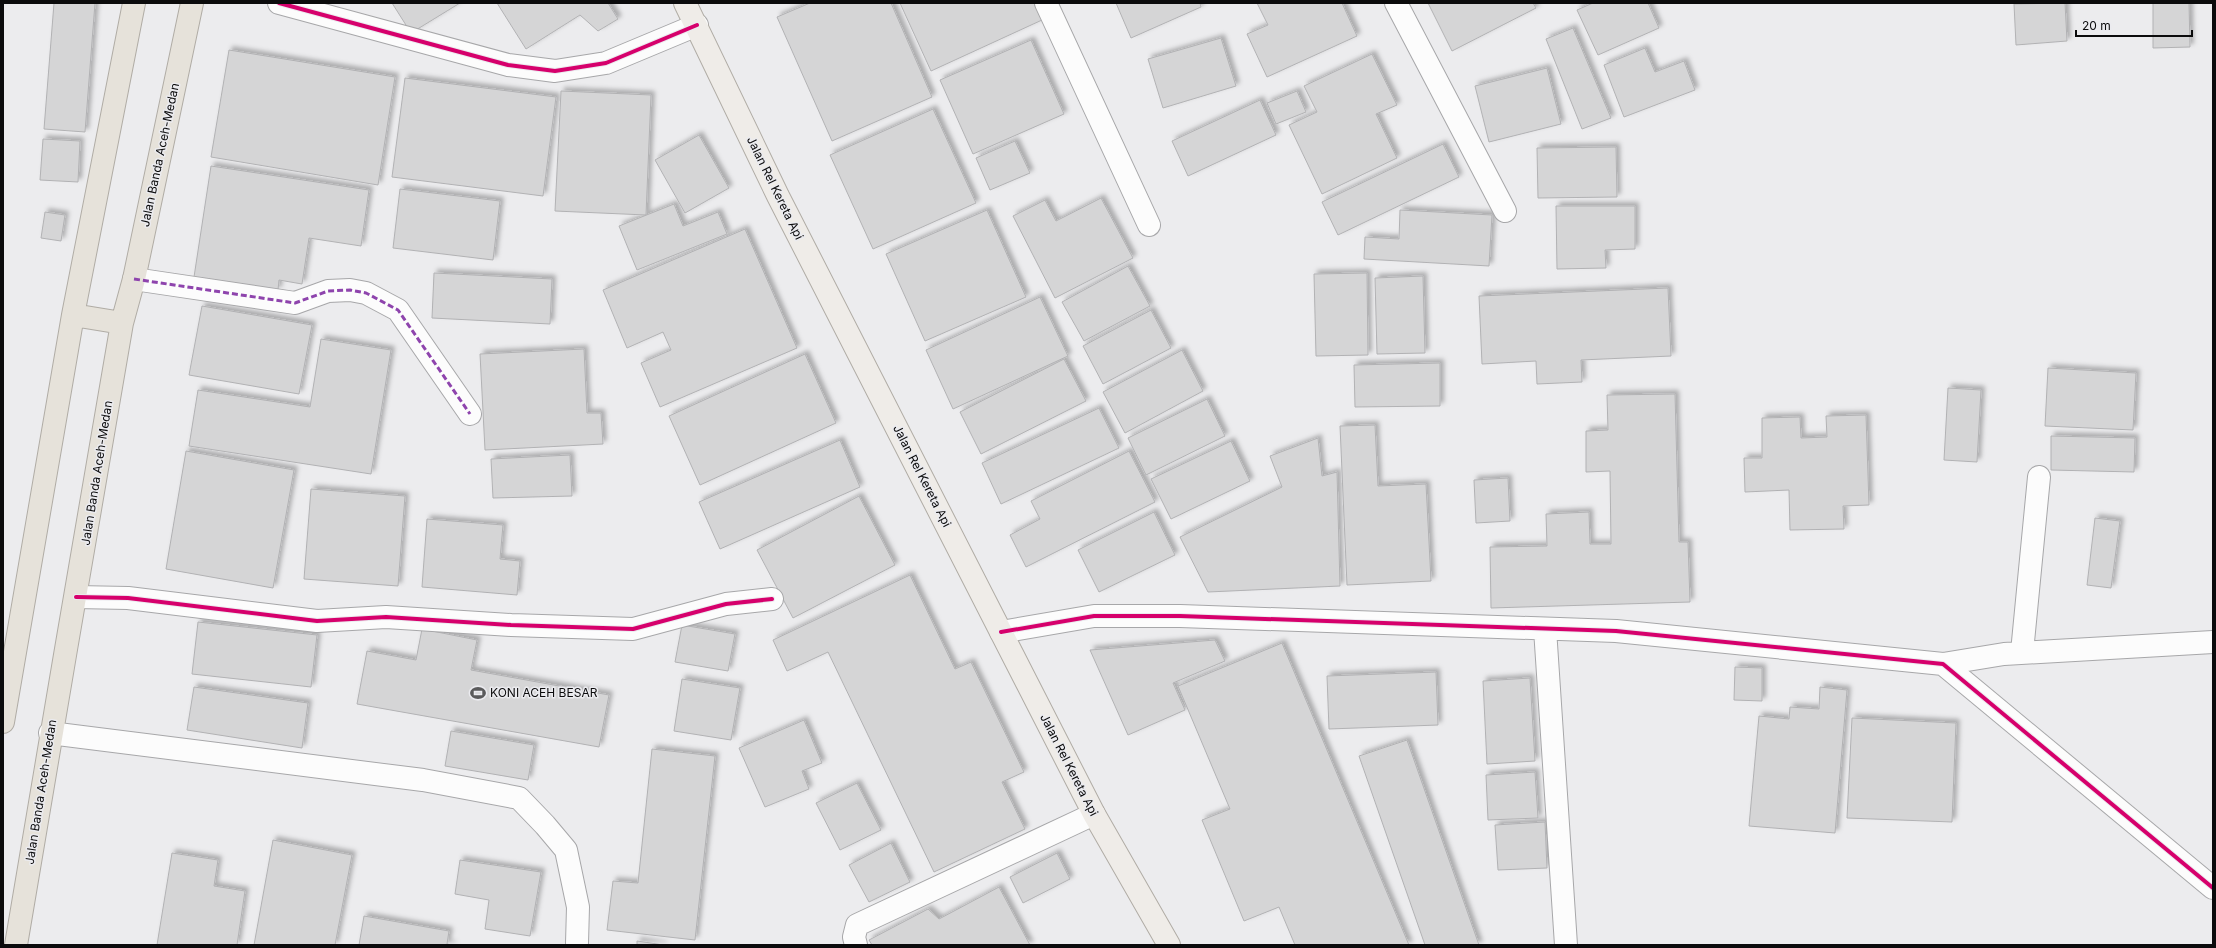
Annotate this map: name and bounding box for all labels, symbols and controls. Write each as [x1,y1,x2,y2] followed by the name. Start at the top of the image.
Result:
[2076,12,2192,38] scale bar
[2082,18,2111,33] text: 20 m
[137,82,182,228] street label: Jalan Banda Aceh-Medan
[744,134,807,242] street label: Jalan Rel Kereta Api
[78,399,115,546] street label: Jalan Banda Aceh-Medan
[890,422,955,530] street label: Jalan Rel Kereta Api
[469,684,487,702] sports icon: KONI ACEH BESAR
[490,685,598,700] place label: KONI ACEH BESAR
[1037,711,1102,819] street label: Jalan Rel Kereta Api
[22,718,59,865] street label: Jalan Banda Aceh-Medan

